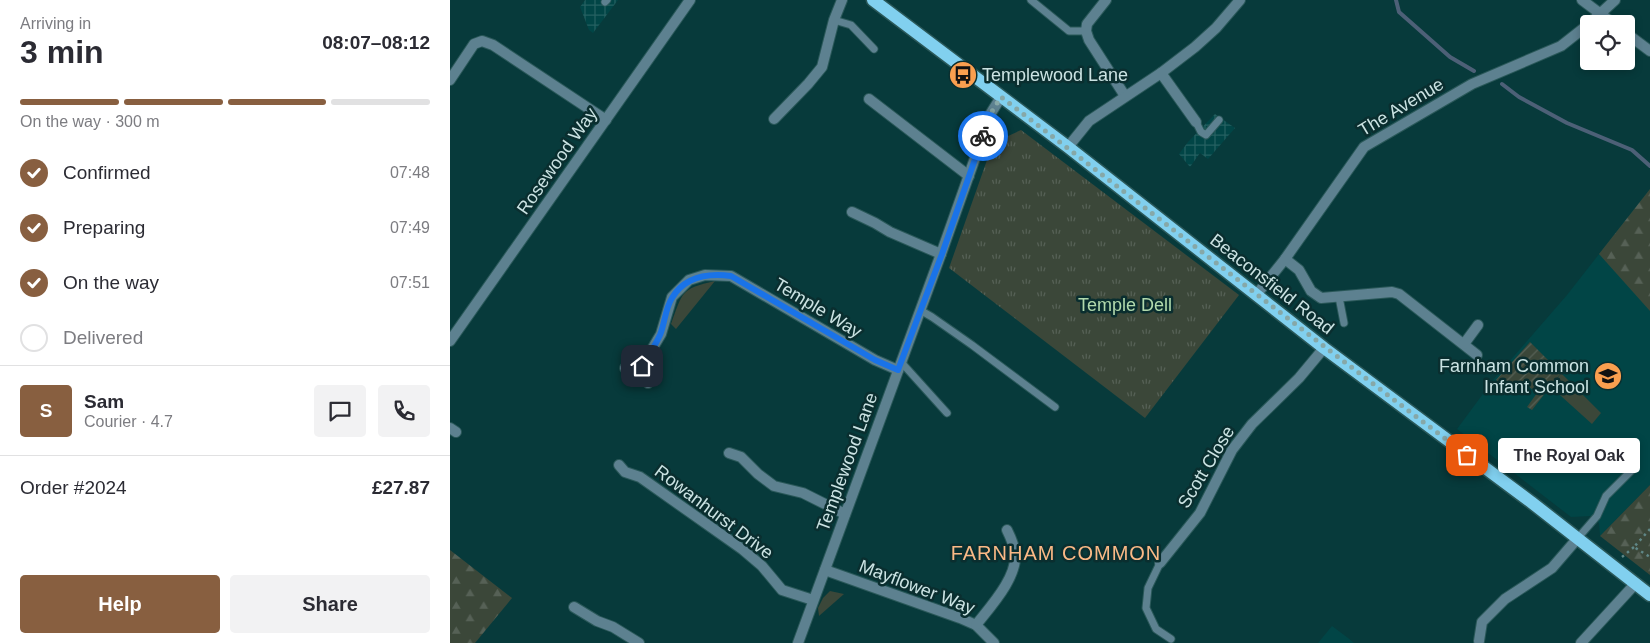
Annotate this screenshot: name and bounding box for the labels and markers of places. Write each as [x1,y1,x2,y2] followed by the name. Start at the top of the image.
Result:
[948,60,978,90] bus stop icon: Templewood Lane
[982,65,1128,85] place label: Templewood Lane
[621,345,663,387] pin
[1439,356,1589,397] place label: Farnham Common Infant School
[1593,361,1623,391] school or university icon: Farnham Common Infant School
[1446,434,1488,476] pin
[1497,438,1640,472] callout: The Royal Oak

